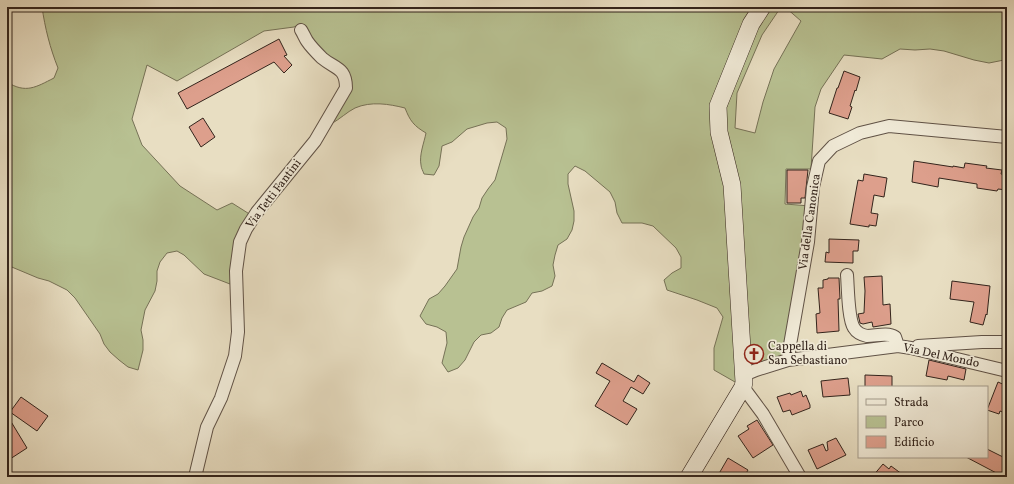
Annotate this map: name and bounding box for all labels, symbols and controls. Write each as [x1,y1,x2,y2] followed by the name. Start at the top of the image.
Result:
[243,156,306,232] street label: Via Tetti Fantini
[795,173,825,271] street label: Via della Canonica
[768,339,848,369] place label: Cappella di San Sebastiano
[901,340,981,372] street label: Via Del Mondo
[743,343,765,365] church icon: Cappella di San Sebastiano
[858,386,988,458] legend
[894,395,929,411] text: Strada
[894,415,924,431] text: Parco
[894,435,934,451] text: Edificio

